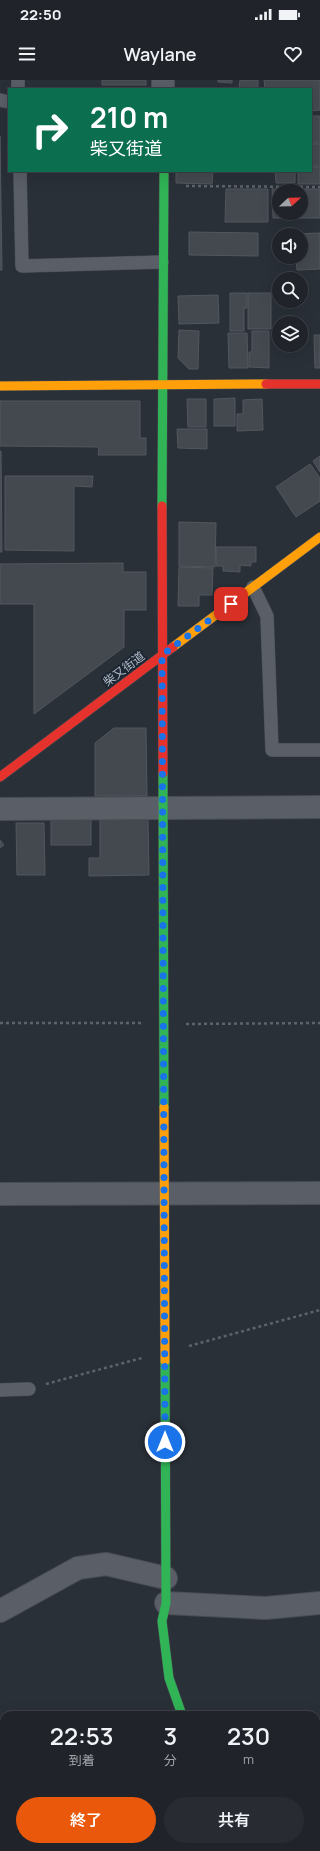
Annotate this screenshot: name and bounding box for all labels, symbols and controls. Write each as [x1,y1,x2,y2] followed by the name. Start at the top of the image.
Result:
[20,4,62,25] text: 22:50
[124,42,196,66] text: Waylane
[16,43,38,65] icon: menu
[282,43,304,65] icon: heart
[90,98,168,136] text: 210 m
[24,104,76,156] icon: right
[90,136,162,160] text: 柴又街道
[272,184,308,220] north arrow
[272,184,308,352] map controls
[272,228,308,264] button: sound
[272,272,308,308] button: search
[272,316,308,352] button: layers
[214,587,248,621] pin
[220,593,242,615] icon: arrive
[99,647,148,690] street label: 柴又街道
[144,1421,186,1463] position arrow
[50,1719,114,1752] text: 22:53
[163,1719,177,1752] text: 3
[227,1719,270,1752] text: 230
[243,1750,254,1768] text: m
[69,1751,95,1769] text: 到着
[164,1751,177,1769] text: 分
[16,1797,156,1843] button: 終了
[164,1797,304,1843] button: 共有

